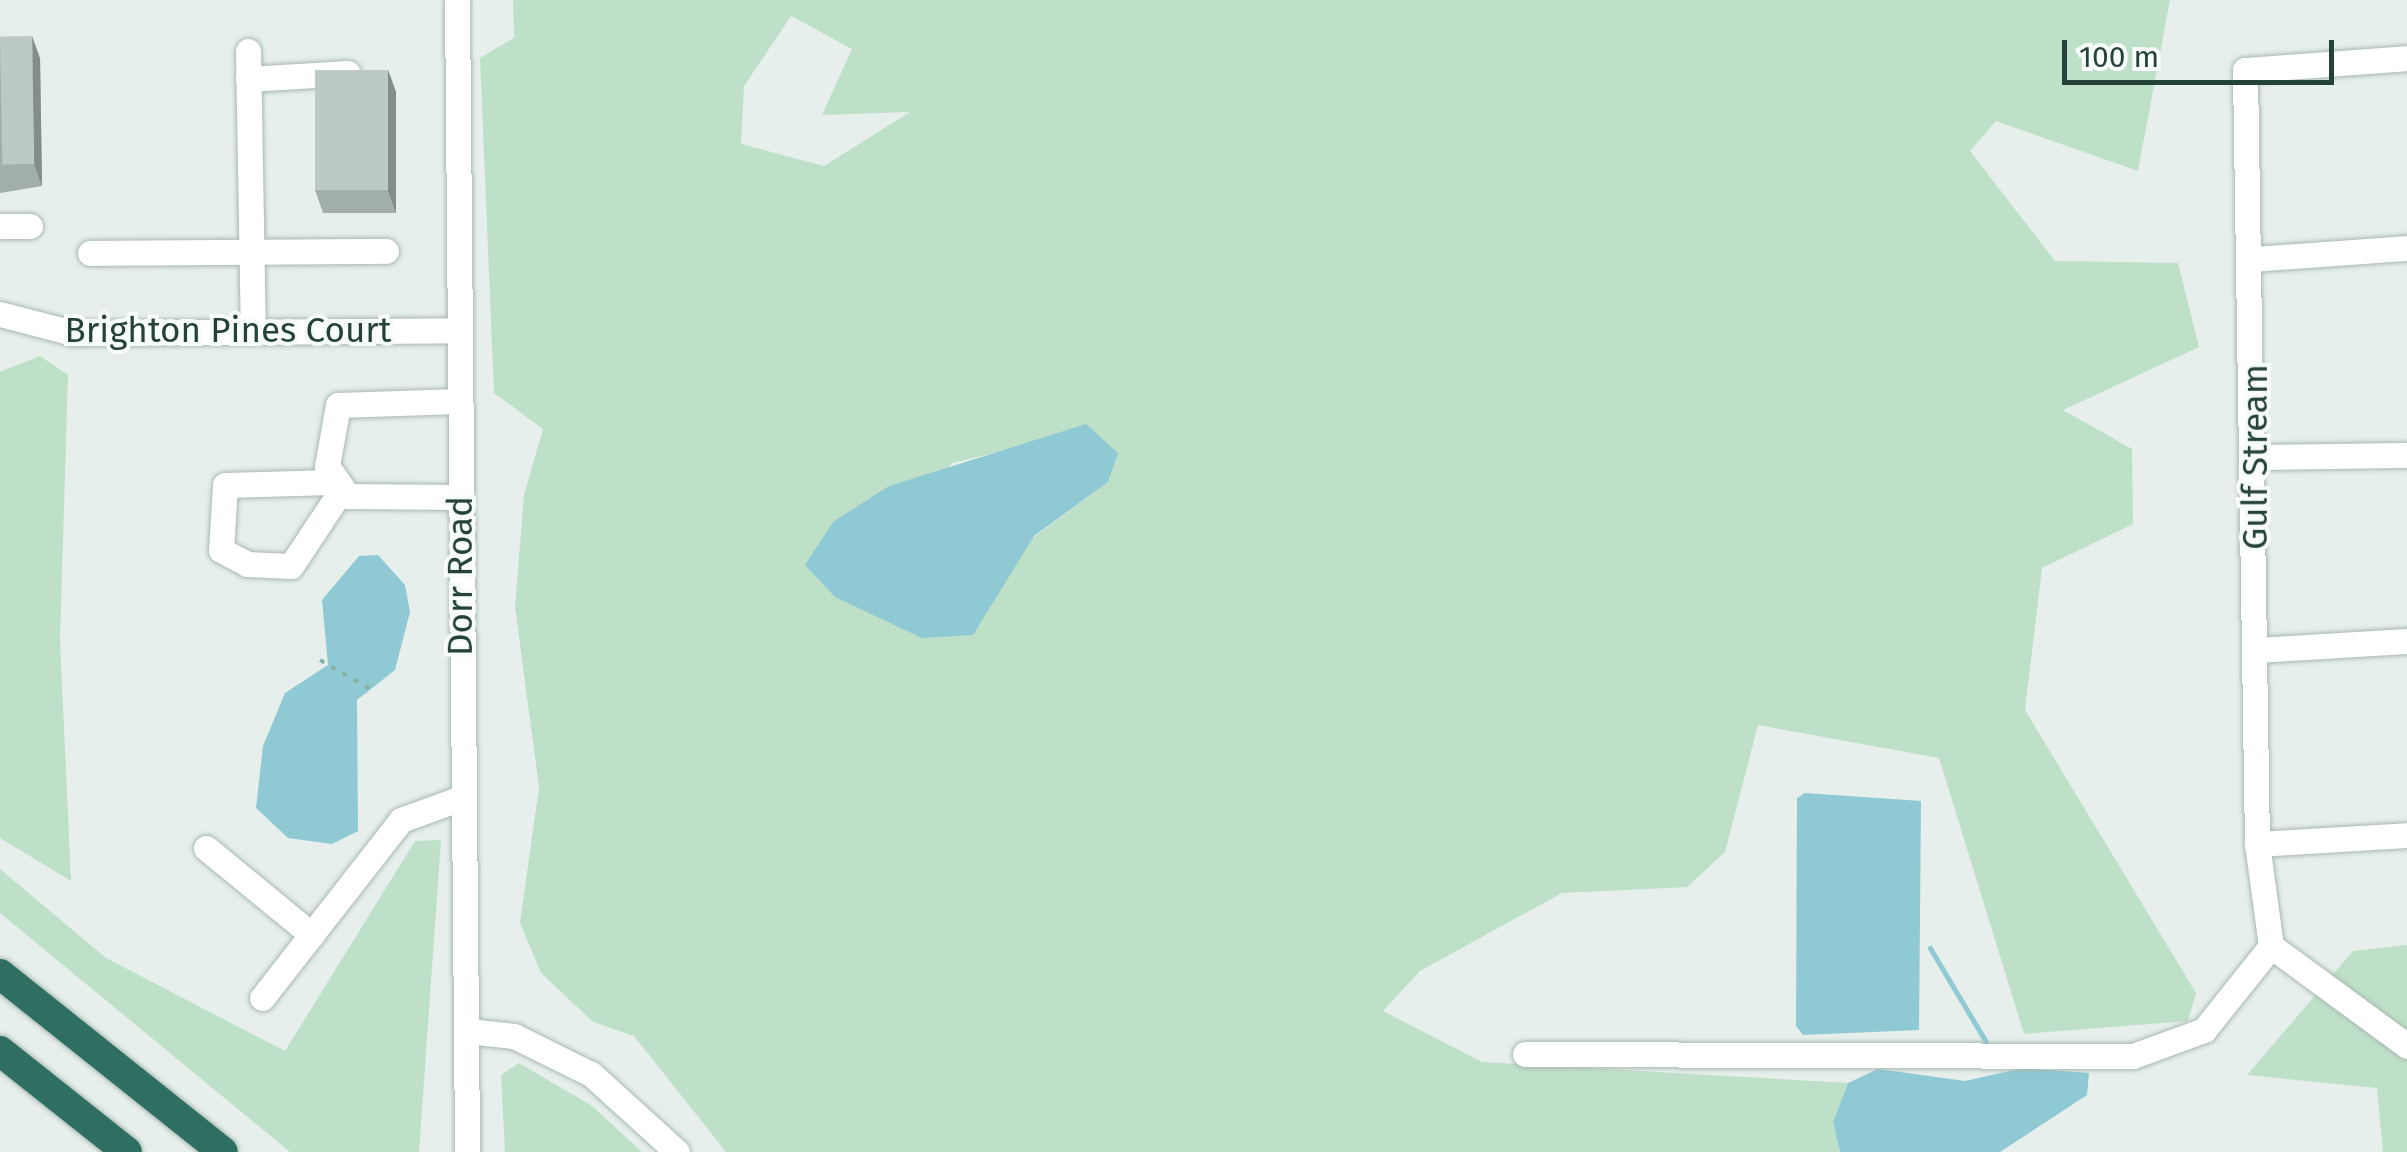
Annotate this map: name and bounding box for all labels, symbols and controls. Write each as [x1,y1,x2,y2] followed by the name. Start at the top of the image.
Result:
[2067,20,2340,82] scale bar
[2079,39,2159,75] text: 100 m
[65,309,391,351] street label: Brighton Pines Court
[2234,364,2276,550] street label: Gulf Stream
[439,496,481,656] street label: Dorr Road

